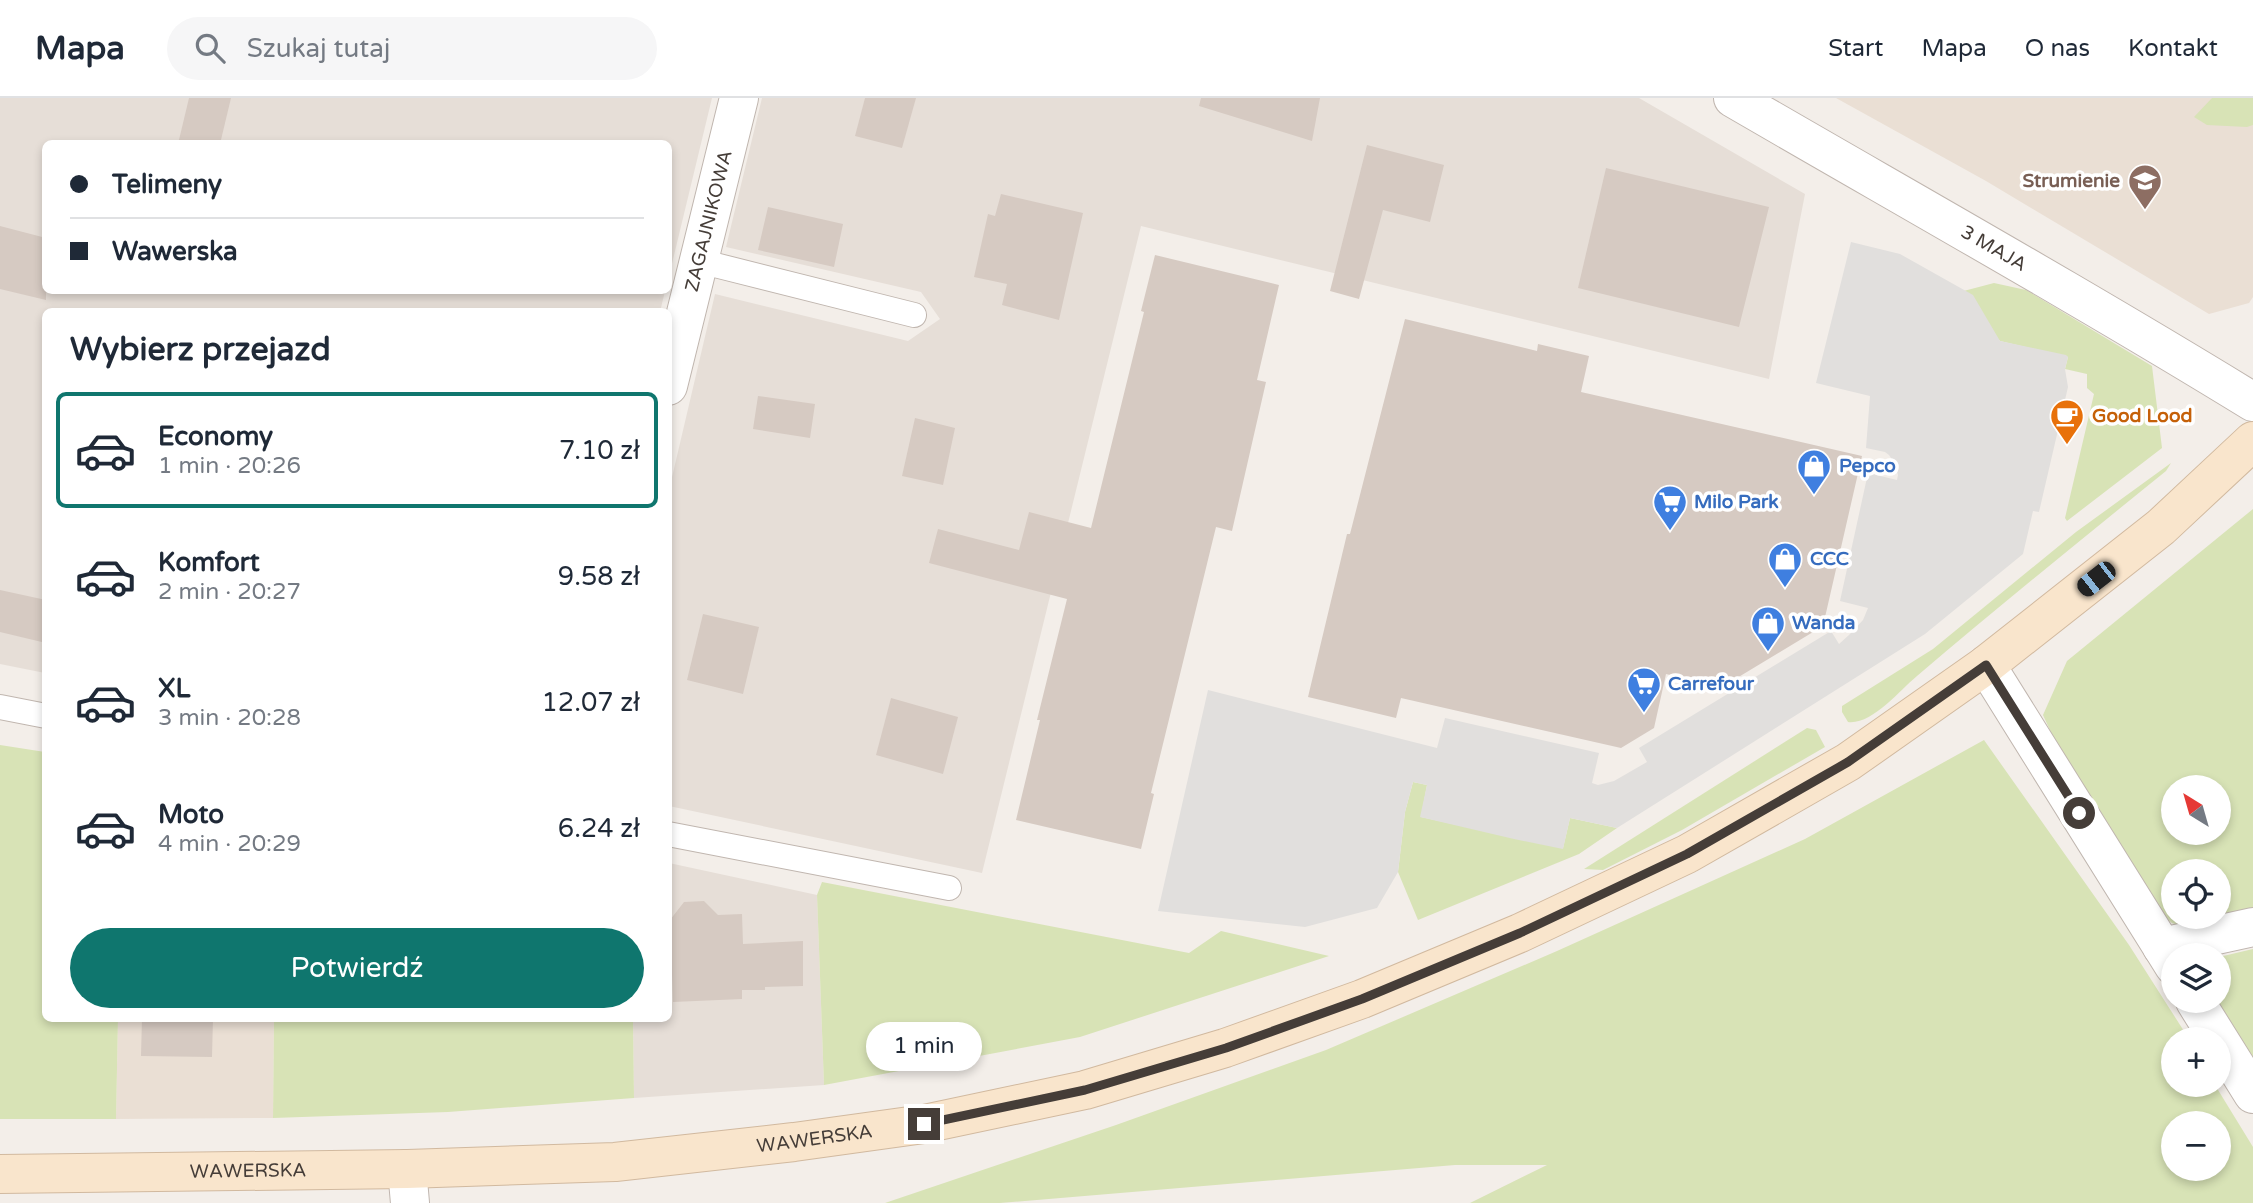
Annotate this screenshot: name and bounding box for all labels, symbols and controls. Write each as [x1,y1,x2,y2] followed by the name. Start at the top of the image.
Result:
[167,17,657,80] search box
[35,29,125,68] text: Mapa
[191,29,229,67] icon: search
[247,33,390,64] text: Szukaj tutaj
[1828,34,1883,63] text: Start
[1921,34,1987,63] text: Mapa
[2025,34,2090,63] text: O nas
[2128,34,2218,63] text: Kontakt
[681,148,737,294] street label: ZAGAJNIKOWA
[2126,162,2164,211] school or university icon: Strumienie
[112,169,222,200] text: Telimeny
[2023,170,2120,192] place label: Strumienie
[1957,221,2031,276] street label: 3 MAJA
[112,236,238,267] text: Wawerska
[70,331,331,369] text: Wybierz przejazd
[2048,397,2086,446] cafe icon: Good Lood
[2092,405,2192,427] place label: Good Lood
[74,419,137,482] icon: car
[158,421,273,452] text: Economy
[559,435,640,466] text: 7.10 zł
[1795,447,1833,496] shop icon: Pepco
[158,452,301,480] text: 1 min · 20:26
[1839,455,1896,478] place label: Pepco
[1651,483,1689,532] supermarket icon: Milo Park
[1694,491,1779,513] place label: Milo Park
[1766,540,1804,589] shop icon: CCC
[74,545,137,608] icon: car
[158,547,260,578] text: Komfort
[1810,548,1849,570] place label: CCC
[2073,558,2120,600] car
[558,561,640,592] text: 9.58 zł
[158,578,301,606] text: 2 min · 20:27
[1749,604,1787,653] shop icon: Wanda
[1792,612,1855,634] place label: Wanda
[1625,665,1663,714] supermarket icon: Carrefour
[74,671,137,734] icon: car
[158,673,190,704] text: XL
[1668,673,1755,695] place label: Carrefour
[541,687,640,718] text: 12.07 zł
[158,704,301,732] text: 3 min · 20:28
[2161,775,2231,845] north arrow
[2161,775,2231,1181] map controls
[74,797,137,860] icon: car
[2063,797,2095,829] route start
[158,799,224,830] text: Moto
[558,813,640,844] text: 6.24 zł
[158,830,301,858] text: 4 min · 20:29
[2161,859,2231,929] button: locate
[70,928,644,1008] button: Potwierdź
[2161,943,2231,1013] button: layers
[866,1023,982,1072] callout: 1 min
[2161,1027,2231,1097] button: +
[893,1032,955,1060] text: 1 min
[908,1108,940,1140] route end
[2161,1111,2231,1181] button: −
[755,1120,874,1157] street label: WAWERSKA
[190,1159,306,1183] street label: WAWERSKA

